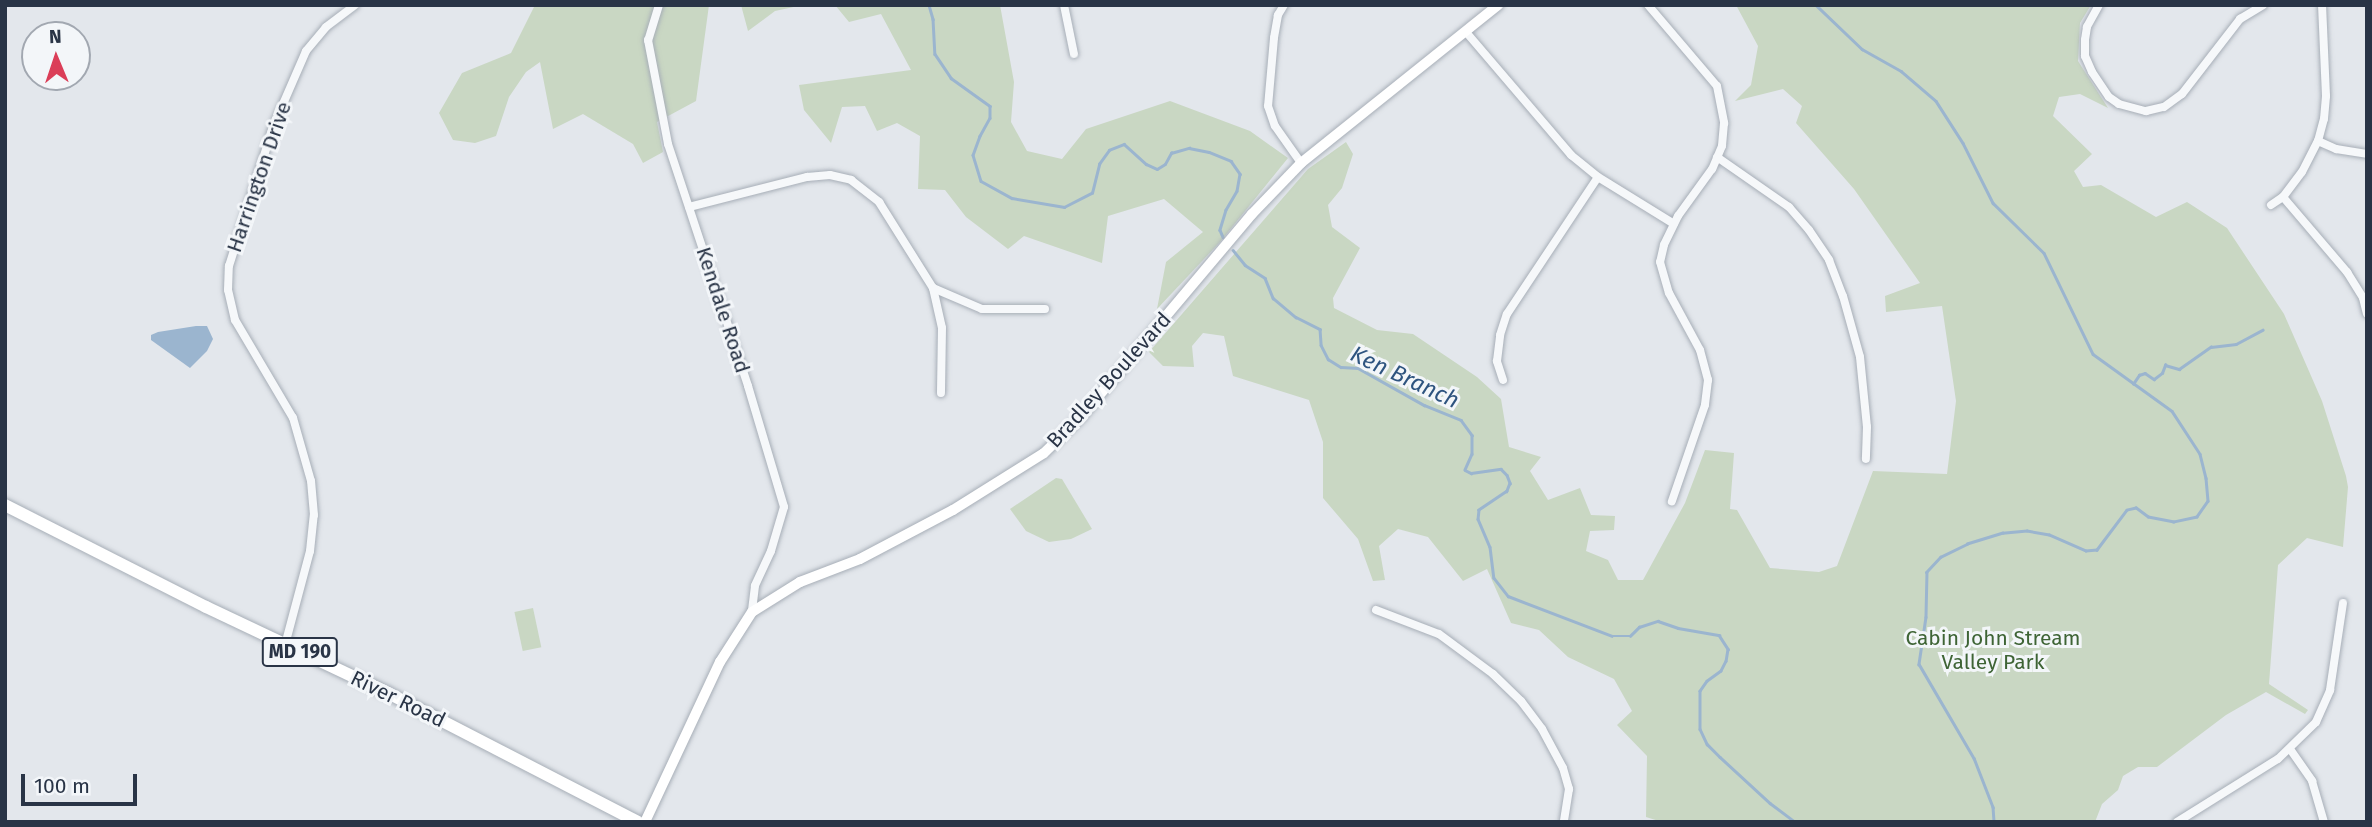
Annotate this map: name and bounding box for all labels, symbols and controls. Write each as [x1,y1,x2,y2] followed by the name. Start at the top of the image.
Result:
[21,21,91,91] north arrow
[49,25,62,48] text: N
[221,98,297,256] street label: Harrington Drive
[691,244,755,376] street label: Kendale Road
[1042,307,1176,453] street label: Bradley Boulevard
[1346,340,1464,414] water label: Ken Branch
[1905,625,2081,675] park label: Cabin John Stream Valley Park
[262,636,338,667] road number: MD 190
[346,665,450,733] street label: River Road
[24,760,140,804] scale bar
[34,773,90,799] text: 100 m

